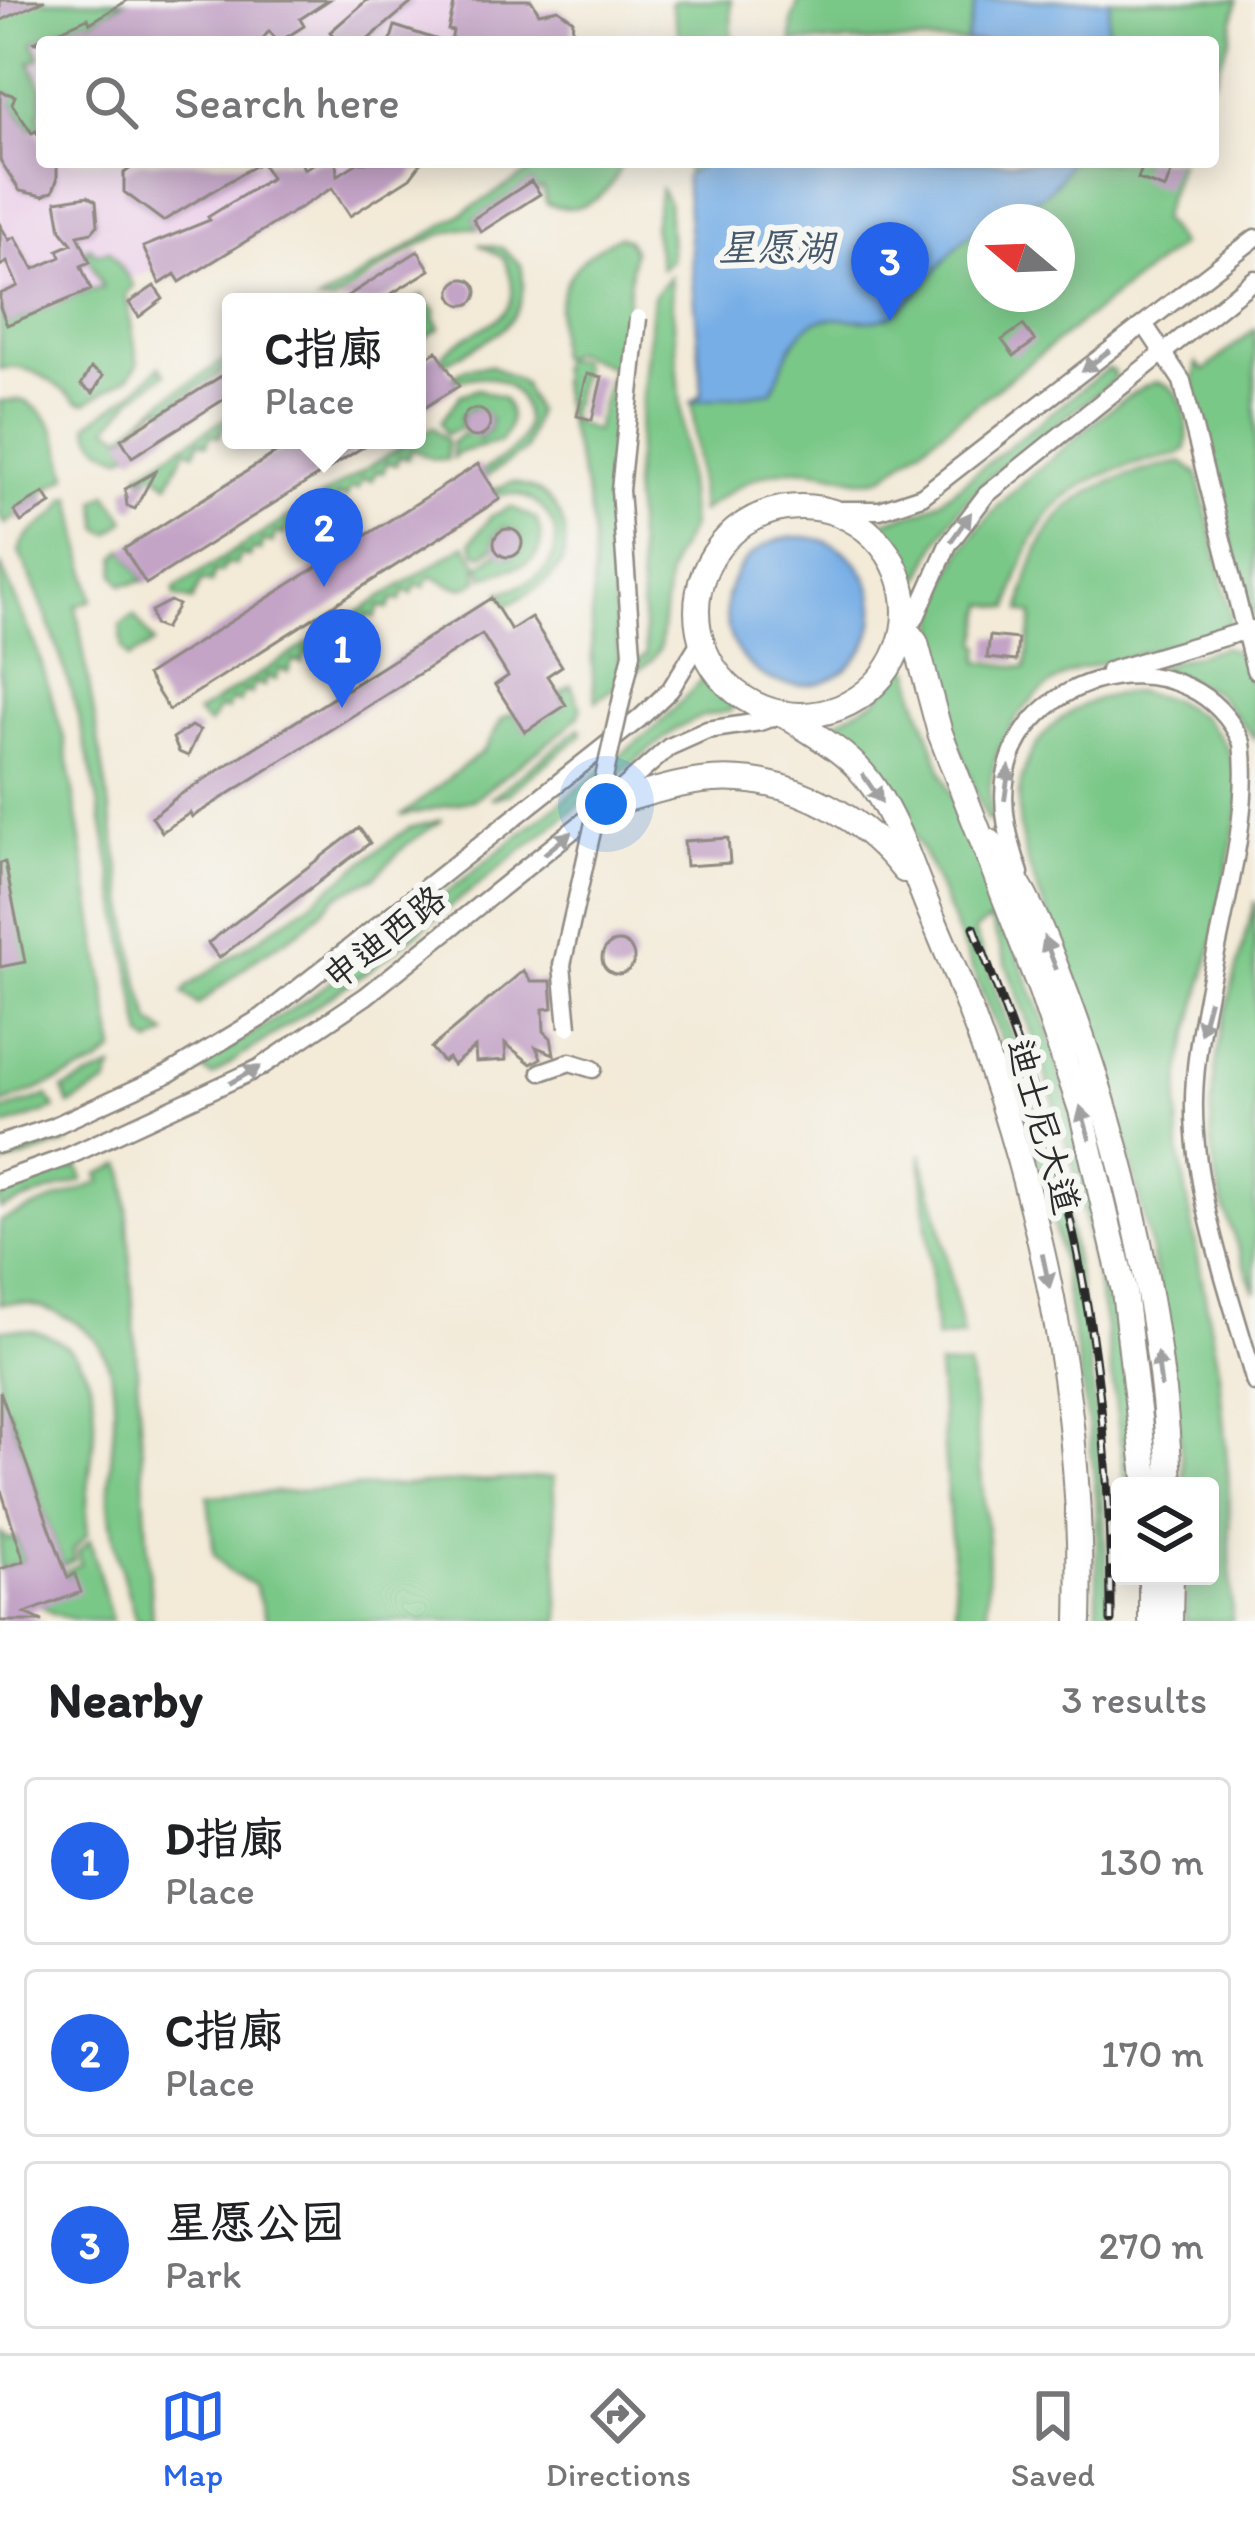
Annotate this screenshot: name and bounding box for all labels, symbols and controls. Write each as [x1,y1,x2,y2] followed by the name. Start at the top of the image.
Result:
[36,36,1219,168] search box
[78,69,144,135] icon: search
[174,75,400,129] text: Search here
[967,204,1075,312] north arrow
[851,222,929,321] pin: 3
[717,224,838,271] water label: 星愿湖
[222,293,426,449] popup
[265,321,383,375] text: C指廊
[1080,348,1111,372] one-way arrow
[265,377,354,424] text: Place
[285,488,363,587] pin: 2
[949,511,972,543] one-way arrow
[303,609,381,708] pin: 1
[998,764,1017,801] one-way arrow
[859,772,882,804] one-way arrow
[576,774,636,834] your location
[542,831,573,856] one-way arrow
[314,876,454,999] street label: 申迪西路
[1040,934,1059,970] one-way arrow
[1195,998,1214,1035] one-way arrow
[998,1034,1089,1219] street label: 迪士尼大道
[228,1066,262,1087] one-way arrow
[1075,1104,1093,1141] one-way arrow
[1038,1253,1057,1291] one-way arrow
[1149,1350,1168,1388] one-way arrow
[1111,1477,1219,1585] map controls
[1111,1477,1219,1585] button: layers
[48,1669,203,1730] text: Nearby
[1061,1676,1207,1723] text: 3 results
[165,1811,285,1865] text: D指廊
[81,1838,99,1885] text: 1
[1099,1838,1204,1885] text: 130 m
[165,1867,255,1914] text: Place
[165,2003,284,2057] text: C指廊
[80,2030,100,2077] text: 2
[1101,2030,1204,2077] text: 170 m
[165,2059,255,2106] text: Place
[165,2195,345,2249] text: 星愿公园
[79,2222,101,2269] text: 3
[1099,2222,1204,2269] text: 270 m
[165,2251,242,2298] text: Park
[160,2383,226,2494] tab: Map
[546,2383,691,2494] tab: Directions
[1011,2383,1095,2494] tab: Saved

